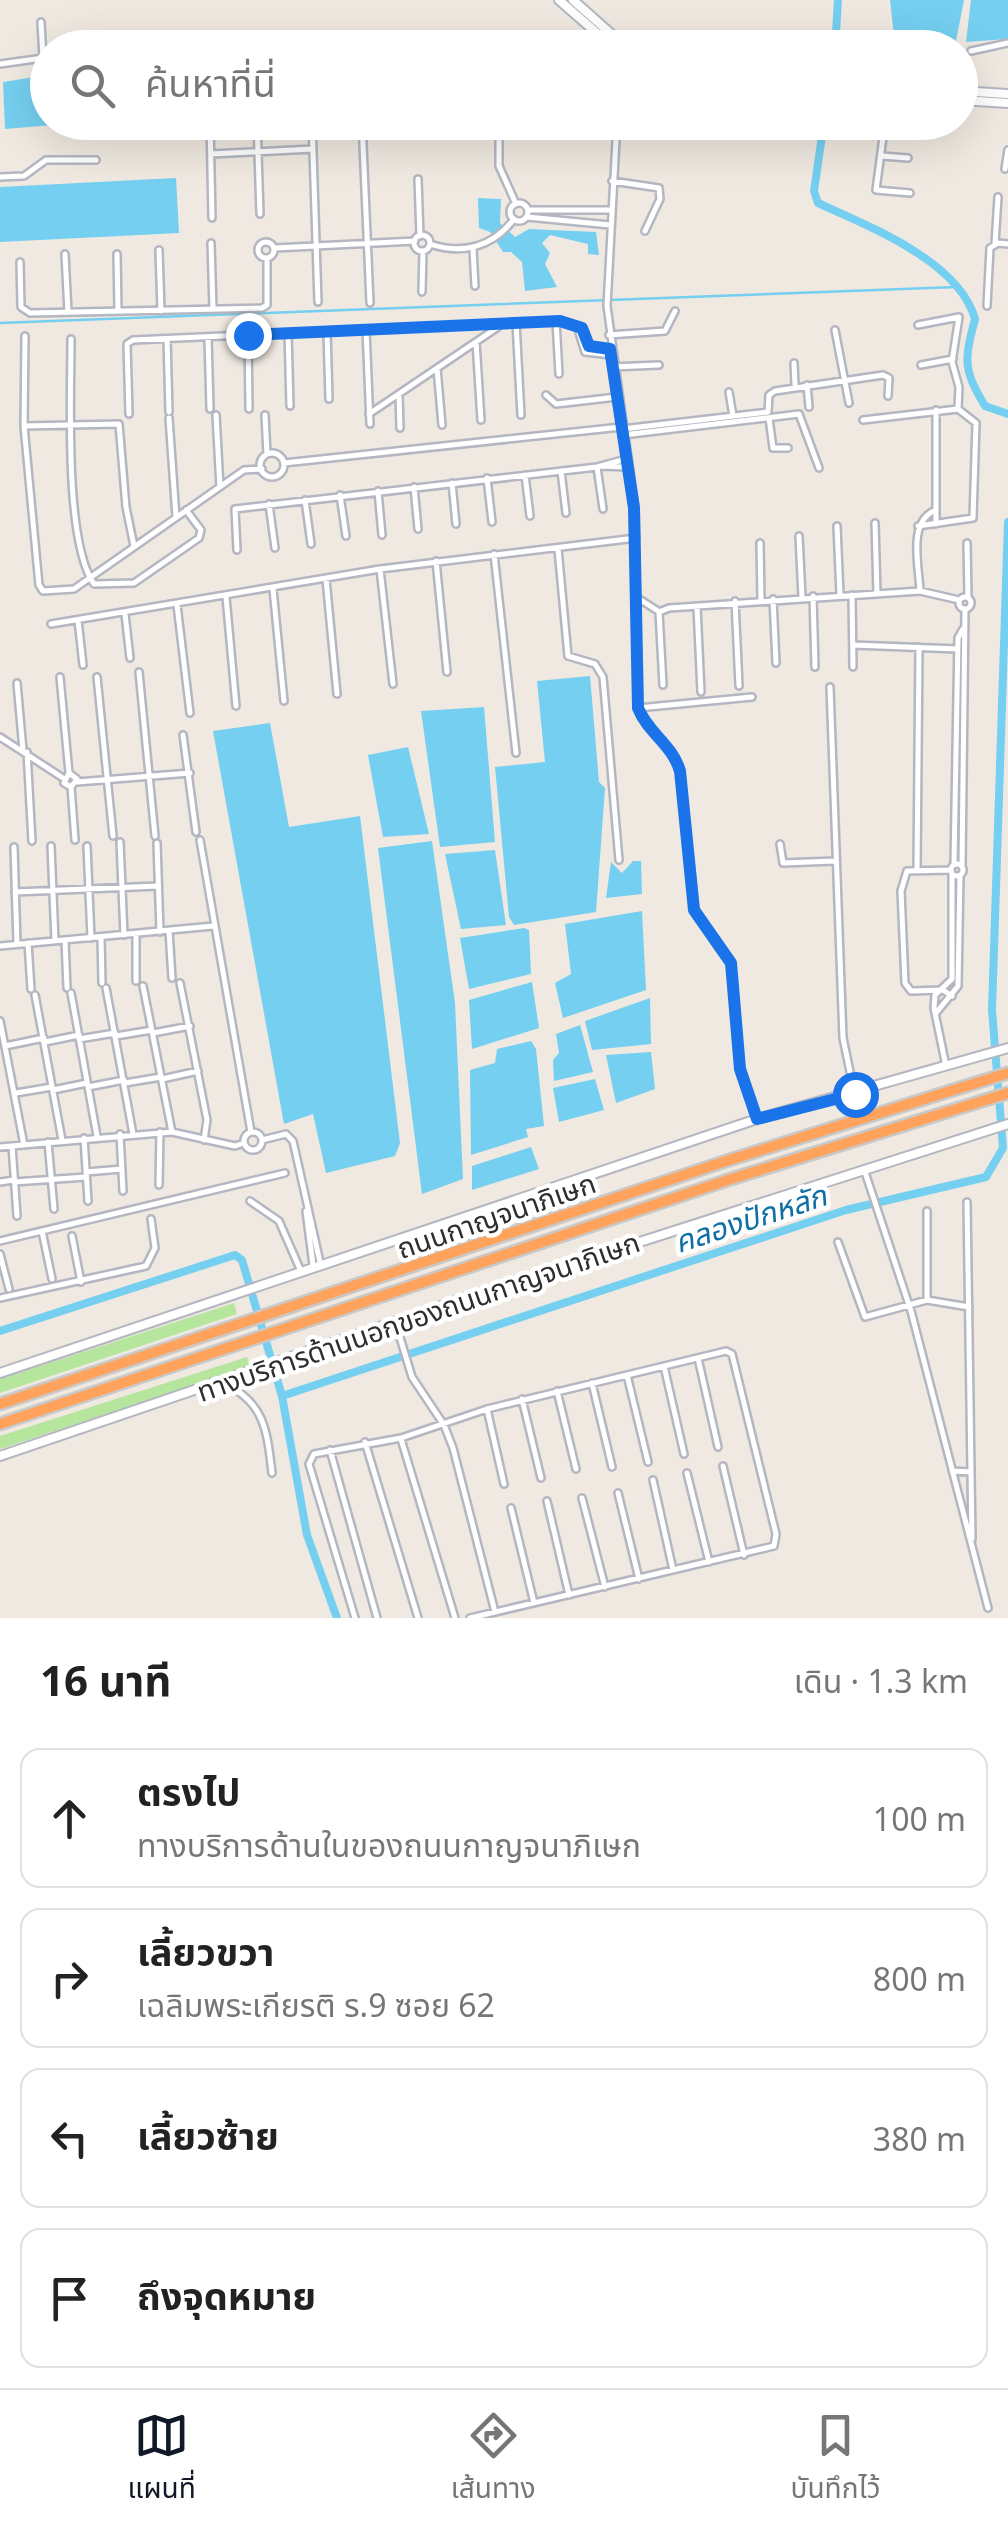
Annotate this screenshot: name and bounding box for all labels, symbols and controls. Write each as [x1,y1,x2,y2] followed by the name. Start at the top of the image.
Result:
[30,30,978,140] search box
[145,56,276,108] text: ค้นหาที่นี่
[65,58,120,113] icon: search
[226,313,272,359] route end
[833,1072,879,1118] route start
[392,1163,600,1267] street label: ถนนกาญจนาภิเษก
[669,1174,832,1262] water label: คลองปักหลัก
[192,1222,644,1410] street label: ทางบริการด้านนอกของถนนกาญจนาภิเษก
[40,1651,171,1708] text: 16 นาที
[794,1659,968,1702] text: เดิน · 1.3 km
[137,1765,240,1817] text: ตรงไป
[42,1791,97,1846] icon: ahead
[873,1797,966,1840] text: 100 m
[137,1823,641,1866] text: ทางบริการด้านในของถนนกาญจนาภิเษก
[137,1925,274,1977] text: เลี้ยวขวา
[42,1951,97,2006] icon: right
[873,1957,966,2000] text: 800 m
[137,1983,495,2026] text: เฉลิมพระเกียรติ ร.9 ซอย 62
[137,2109,279,2161] text: เลี้ยวซ้าย
[42,2111,97,2166] icon: left
[873,2117,966,2160] text: 380 m
[137,2269,316,2321] text: ถึงจุดหมาย
[42,2271,97,2326] icon: arrive
[128,2408,196,2511] tab: แผนที่
[451,2408,535,2511] tab: เส้นทาง
[791,2408,880,2511] tab: บันทึกไว้

